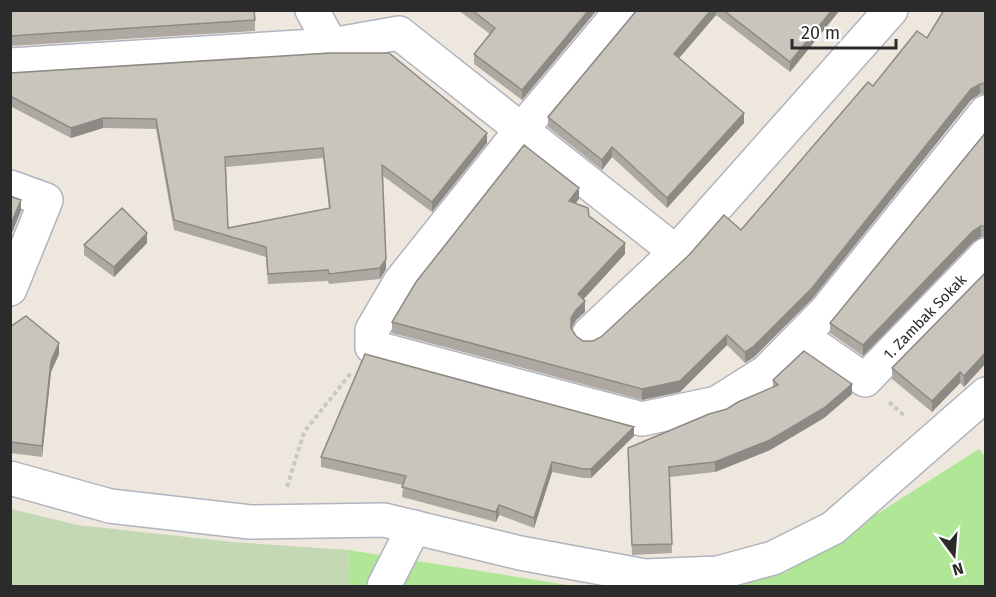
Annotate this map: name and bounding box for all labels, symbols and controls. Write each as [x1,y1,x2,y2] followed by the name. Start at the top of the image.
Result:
[792,12,896,50] scale bar
[801,22,840,44] text: 20 m
[880,270,970,363] street label: 1. Zambak Sokak
[924,525,984,585] north arrow
[950,558,966,580] text: N

